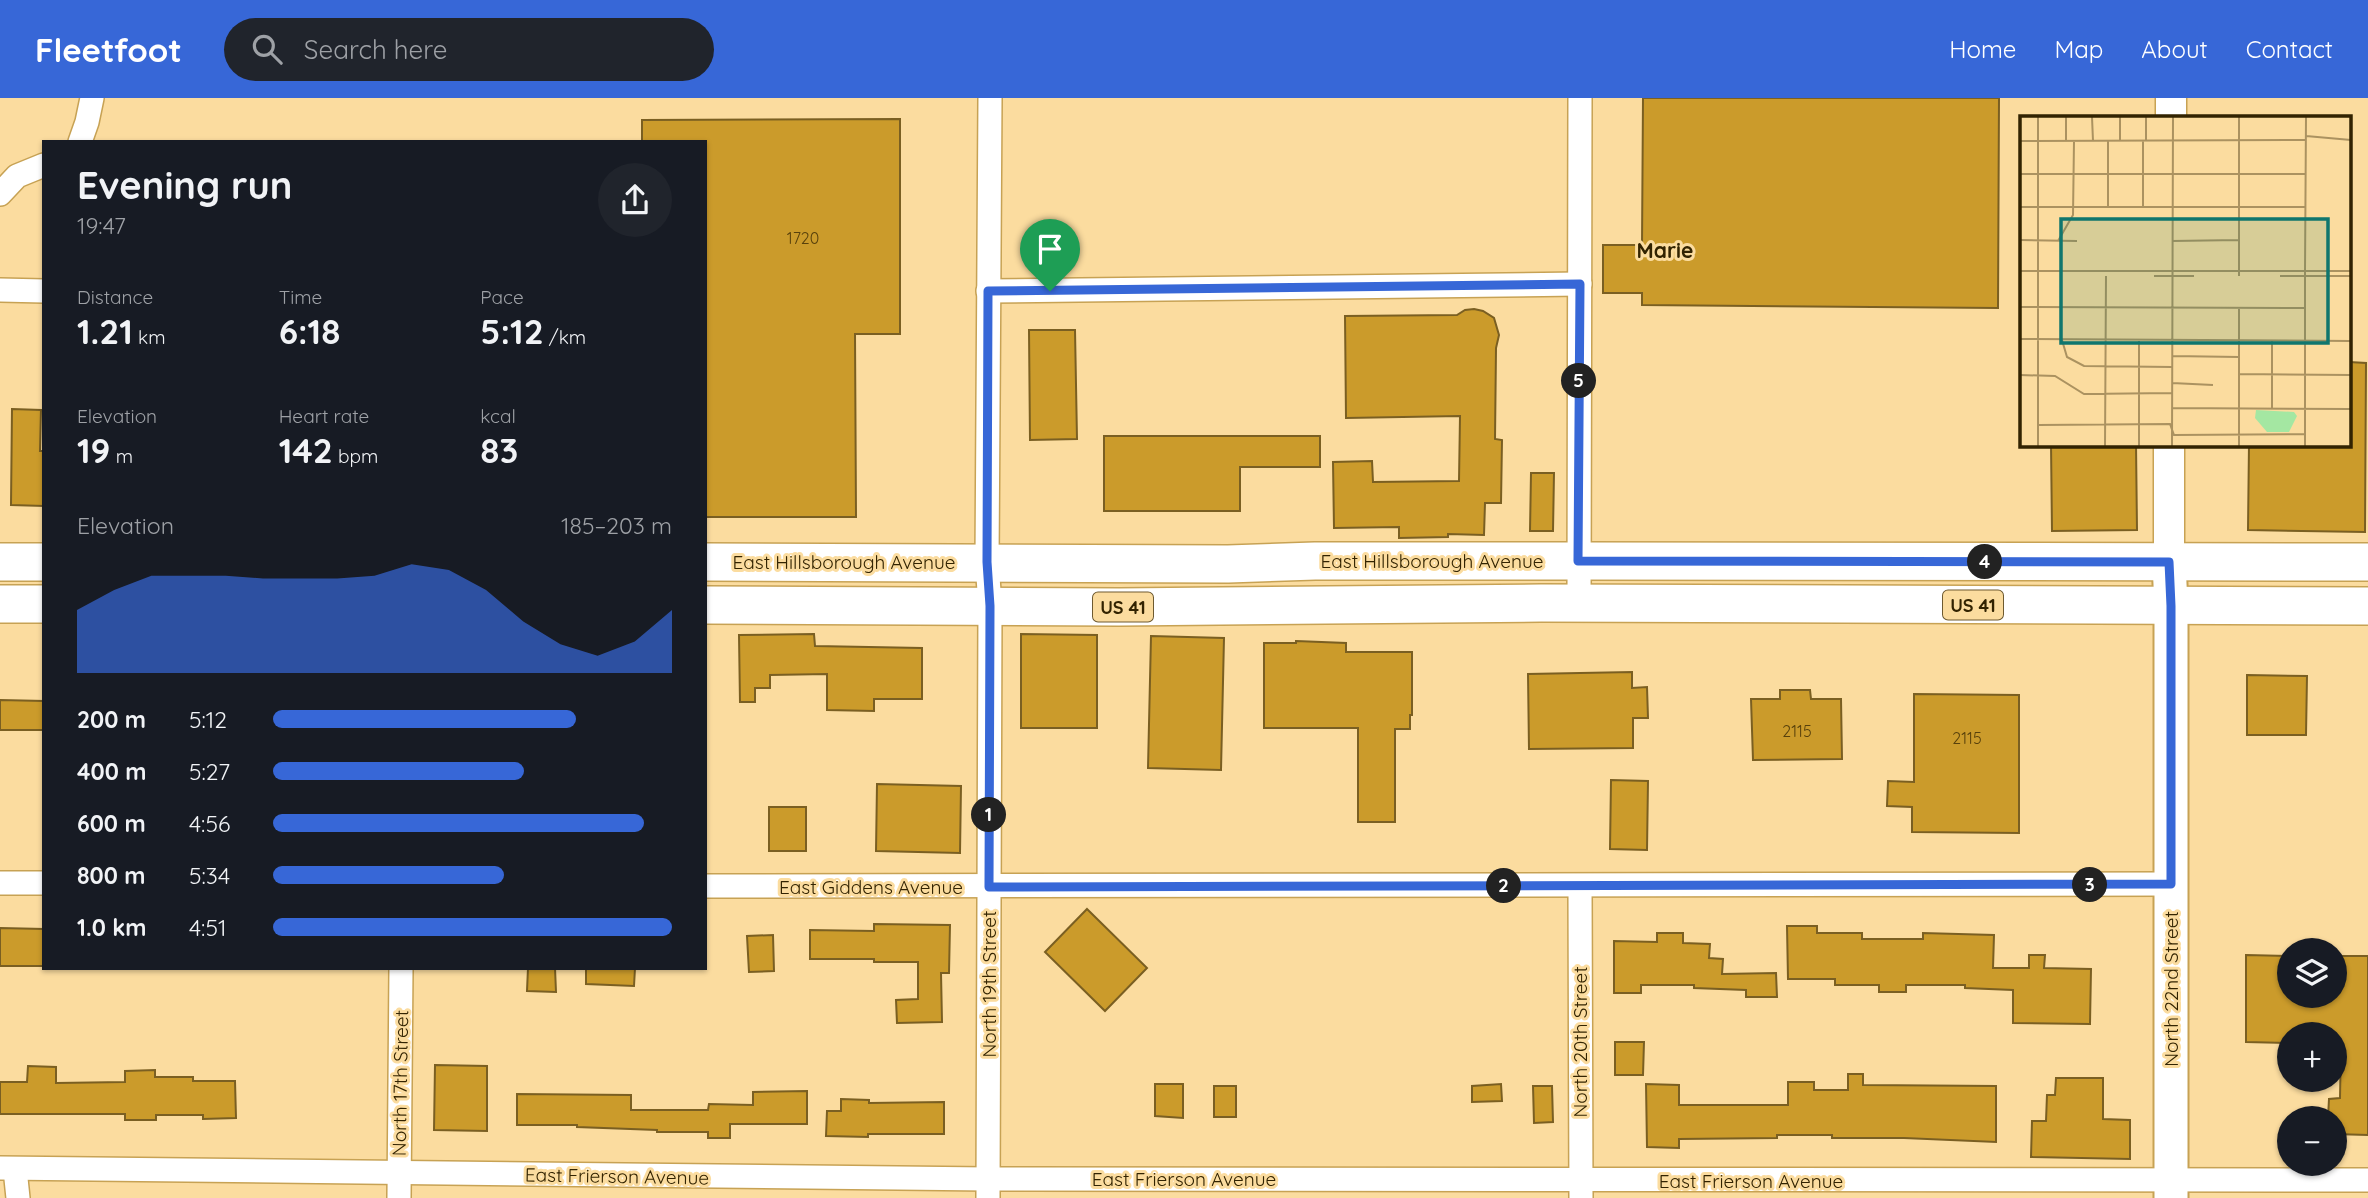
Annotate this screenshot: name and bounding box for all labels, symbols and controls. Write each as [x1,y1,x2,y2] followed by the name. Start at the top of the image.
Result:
[224,18,714,81] search box
[35,29,182,70] text: Fleetfoot
[248,30,286,68] icon: search
[304,33,447,66] text: Search here
[1949,34,2016,64] text: Home
[2054,34,2103,64] text: Map
[2141,34,2208,64] text: About
[2246,34,2333,64] text: Contact
[2020,116,2350,446] inset map
[77,161,292,209] text: Evening run
[598,163,672,237] button: share
[77,211,126,240] text: 19:47
[1020,219,1080,291] pin
[787,228,819,248] house number: 1720
[1031,230,1069,268] icon: arrive
[1637,237,1693,263] district label: Marie
[77,285,153,309] text: Distance
[279,285,322,309] text: Time
[480,285,524,309] text: Pace
[77,309,133,353] text: 1.21
[279,309,340,353] text: 6:18
[480,309,544,353] text: 5:12
[133,325,166,349] text: km
[544,325,586,349] text: /km
[1562,364,1596,398] pin: 5
[1573,368,1584,392] text: 5
[77,404,157,428] text: Elevation
[279,404,369,428] text: Heart rate
[480,404,516,428] text: kcal
[77,428,111,472] text: 19
[279,428,333,472] text: 142
[480,428,518,472] text: 83
[111,444,133,468] text: m
[333,444,378,468] text: bpm
[77,511,174,540] text: Elevation
[561,511,672,540] text: 185–203 m
[1968,545,2002,580] pin: 4
[1320,549,1544,573] street label: East Hillsborough Avenue
[1979,549,1990,573] text: 4
[732,550,956,574] street label: East Hillsborough Avenue
[1943,590,2003,620] road number: US 41
[1093,592,1153,622] road number: US 41
[77,705,146,734] text: 200 m
[189,705,227,734] text: 5:12
[1782,721,1812,741] house number: 2115
[1952,728,1982,748] house number: 2115
[77,757,146,786] text: 400 m
[189,757,230,786] text: 5:27
[972,798,1006,832] pin: 1
[985,802,992,826] text: 1
[77,809,146,838] text: 600 m
[189,809,230,838] text: 4:56
[77,861,146,890] text: 800 m
[189,861,230,890] text: 5:34
[1486,868,1522,904] pin: 2
[2072,868,2108,902] pin: 3
[2084,872,2095,896] text: 3
[1498,873,1509,897] text: 2
[779,875,963,899] street label: East Giddens Avenue
[977,910,1001,1058] street label: North 19th Street
[2159,911,2183,1067] street label: North 22nd Street
[77,913,147,942] text: 1.0 km
[189,913,226,942] text: 4:51
[2277,938,2347,1176] map controls
[2277,938,2347,1008] button: layers
[1568,966,1592,1118] street label: North 20th Street
[387,1010,413,1156] street label: North 17th Street
[2277,1022,2347,1092] button: +
[2277,1106,2347,1176] button: −
[525,1162,709,1190] street label: East Frierson Avenue
[1092,1167,1276,1191] street label: East Frierson Avenue
[1659,1169,1843,1193] street label: East Frierson Avenue

